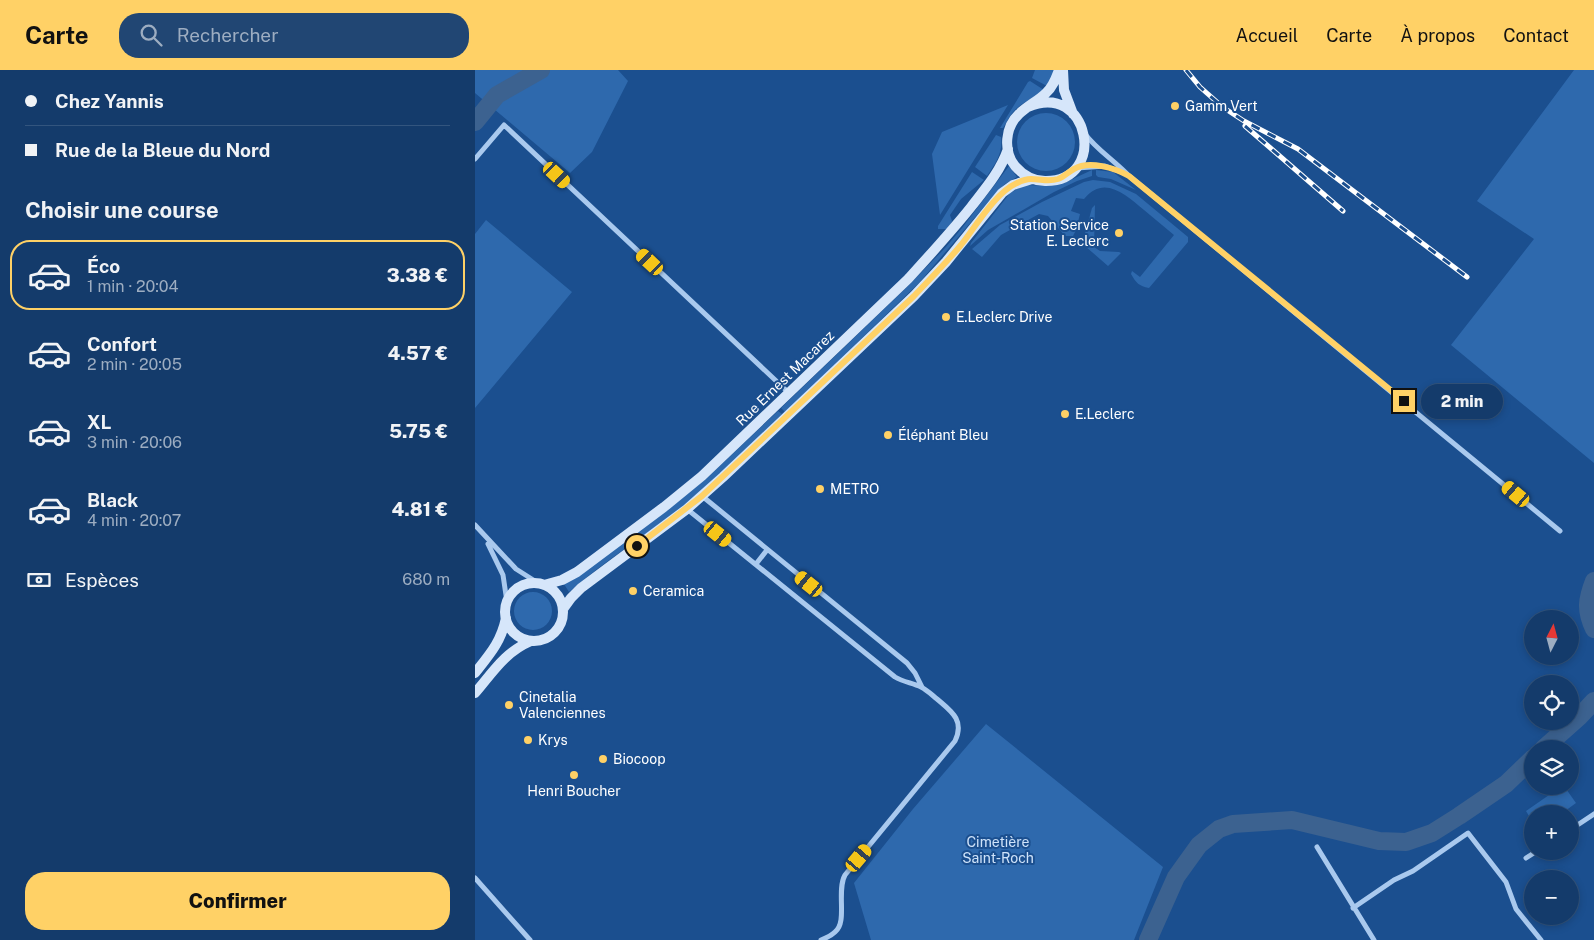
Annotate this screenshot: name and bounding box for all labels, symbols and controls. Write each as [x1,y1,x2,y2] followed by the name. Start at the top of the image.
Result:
[119,13,469,58] search box
[25,21,89,49] text: Carte
[137,21,165,49] icon: search
[177,24,279,46] text: Rechercher
[1236,25,1298,46] text: Accueil
[1326,25,1372,46] text: Carte
[1400,25,1475,46] text: À propos
[1503,25,1569,46] text: Contact
[55,90,164,112] text: Chez Yannis
[1185,98,1258,114] place label: Gamm Vert
[1169,100,1181,112] marker: Gamm Vert
[55,139,270,161] text: Rue de la Bleue du Nord
[540,159,573,191] car
[25,197,219,223] text: Choisir une course
[1010,217,1109,249] place label: Station Service E. Leclerc
[1113,227,1125,239] marker: Station Service E. Leclerc
[633,246,666,278] car
[27,253,72,298] icon: car
[87,255,120,277] text: Éco
[387,264,448,286] text: 3.38 €
[87,277,179,296] text: 1 min · 20:04
[956,309,1052,325] place label: E.Leclerc Drive
[940,311,952,323] marker: E.Leclerc Drive
[733,327,837,429] street label: Rue Ernest Macarez
[27,331,72,376] icon: car
[87,333,157,355] text: Confort
[388,342,448,364] text: 4.57 €
[87,355,182,374] text: 2 min · 20:05
[1421,384,1504,418] callout: 2 min
[1393,390,1415,412] route end
[1441,392,1483,411] text: 2 min
[1075,406,1135,422] place label: E.Leclerc
[1059,408,1071,420] marker: E.Leclerc
[27,409,72,454] icon: car
[87,411,112,433] text: XL
[389,420,448,442] text: 5.75 €
[898,426,988,443] place label: Éléphant Bleu
[882,429,894,441] marker: Éléphant Bleu
[87,433,182,452] text: 3 min · 20:06
[1499,479,1532,509] car
[830,481,879,497] place label: METRO
[814,483,826,495] marker: METRO
[27,487,72,532] icon: car
[87,489,138,511] text: Black
[392,498,448,520] text: 4.81 €
[87,511,181,530] text: 4 min · 20:07
[701,519,734,549] car
[626,535,648,557] route start
[25,566,53,594] icon: cash
[65,569,139,591] text: Espèces
[792,569,825,599] car
[402,570,450,589] text: 680 m
[643,583,704,599] place label: Ceramica
[627,585,639,597] marker: Ceramica
[1524,610,1579,665] north arrow
[1524,610,1579,925] map controls
[1524,675,1579,730] button: locate
[519,689,605,721] place label: Cinetalia Valenciennes
[503,699,515,711] marker: Cinetalia Valenciennes
[538,732,568,748] place label: Krys
[522,734,534,746] marker: Krys
[1524,740,1579,795] button: layers
[613,751,666,767] place label: Biocoop
[597,753,609,765] marker: Biocoop
[568,769,580,781] marker: Henri Boucher
[527,783,621,799] place label: Henri Boucher
[1524,805,1579,860] button: +
[962,834,1034,866] park label: Cimetière Saint-Roch
[843,842,874,874] car
[1524,870,1579,925] button: −
[25,872,450,930] button: Confirmer

